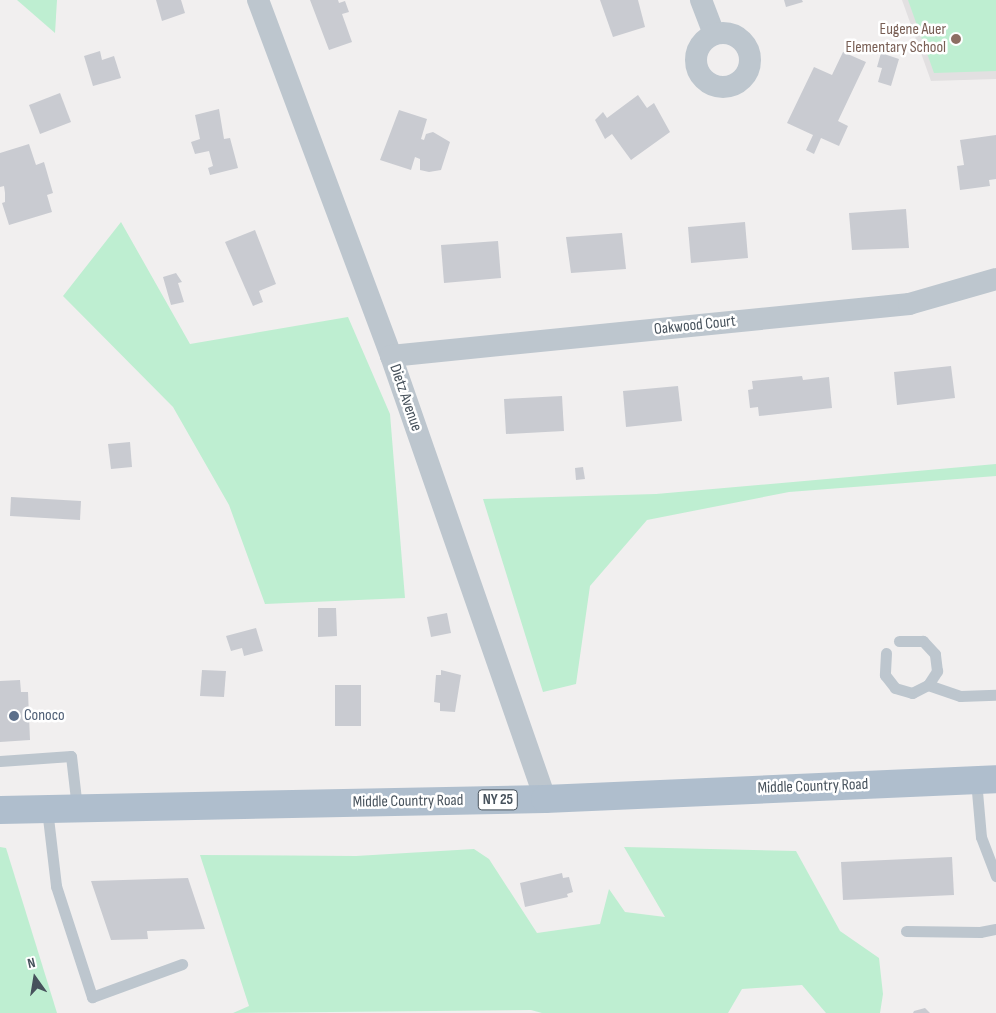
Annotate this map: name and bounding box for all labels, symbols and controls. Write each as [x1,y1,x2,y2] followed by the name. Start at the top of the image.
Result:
[846,20,946,58] place label: Eugene Auer Elementary School
[950,33,962,45] marker: Eugene Auer Elementary School
[653,312,737,340] street label: Oakwood Court
[385,362,425,434] street label: Dietz Avenue
[24,706,65,726] place label: Conoco
[8,710,20,722] marker: Conoco
[757,775,869,799] street label: Middle Country Road
[477,788,519,812] road number: NY 25
[353,791,463,813] street label: Middle Country Road
[10,953,60,1003] north arrow
[26,954,37,972] text: N

